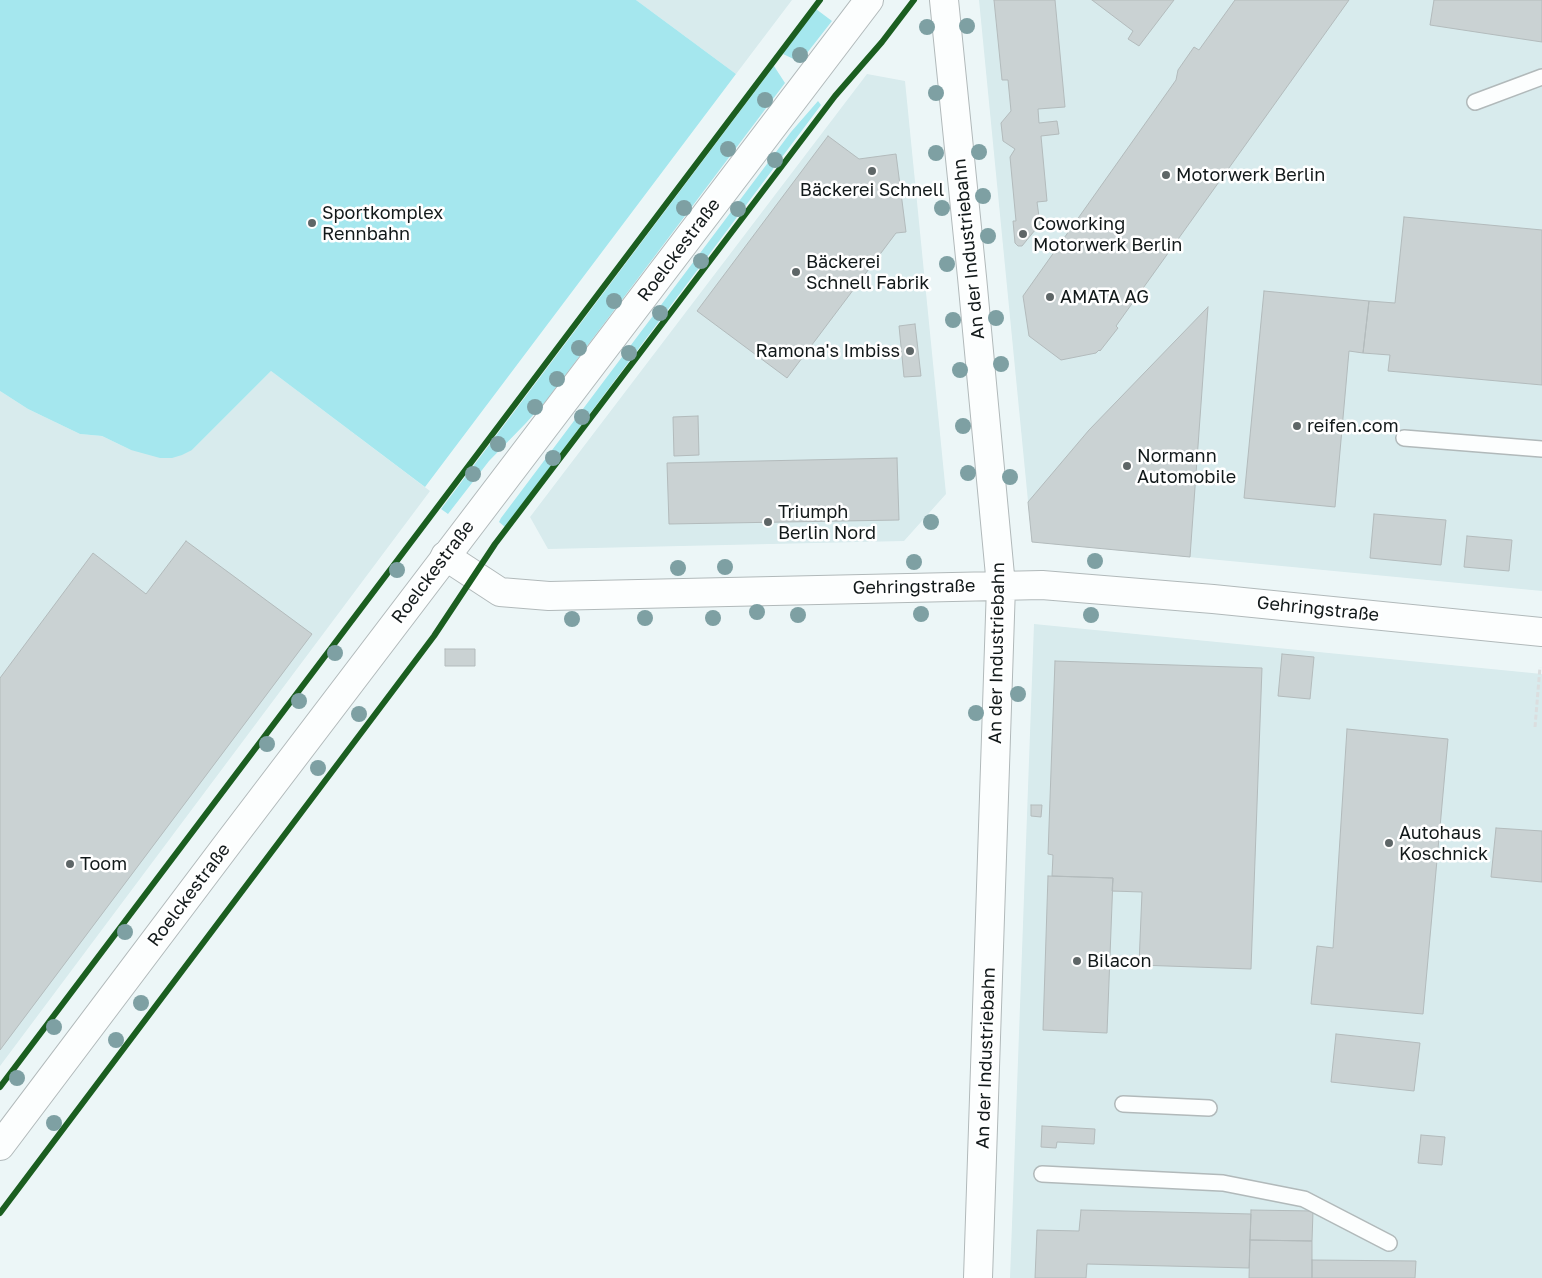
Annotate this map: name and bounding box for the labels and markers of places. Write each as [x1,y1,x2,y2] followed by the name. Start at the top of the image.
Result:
[1176,164,1325,186] place label: Motorwerk Berlin
[866,165,878,177] marker: Bäckerei Schnell
[1160,169,1172,181] marker: Motorwerk Berlin
[800,179,944,201] place label: Bäckerei Schnell
[322,202,443,244] place label: Sportkomplex Rennbahn
[1033,213,1182,255] place label: Coworking Motorwerk Berlin
[306,217,318,229] marker: Sportkomplex Rennbahn
[1017,228,1029,240] marker: Coworking Motorwerk Berlin
[806,251,930,294] place label: Bäckerei Schnell Fabrik
[790,266,802,278] marker: Bäckerei Schnell Fabrik
[1060,286,1149,308] place label: AMATA AG
[1044,291,1056,303] marker: AMATA AG
[755,340,900,362] place label: Ramona's Imbiss
[904,345,916,357] marker: Ramona's Imbiss
[1307,415,1399,437] place label: reifen.com
[1291,420,1303,432] marker: reifen.com
[1137,445,1236,488] place label: Normann Automobile
[1121,460,1133,472] marker: Normann Automobile
[778,501,876,544] place label: Triumph Berlin Nord
[762,516,774,528] marker: Triumph Berlin Nord
[1399,822,1488,864] place label: Autohaus Koschnick
[1383,837,1395,849] marker: Autohaus Koschnick
[80,853,127,875] place label: Toom
[64,858,76,870] marker: Toom
[1087,950,1151,972] place label: Bilacon
[1071,955,1083,967] marker: Bilacon

